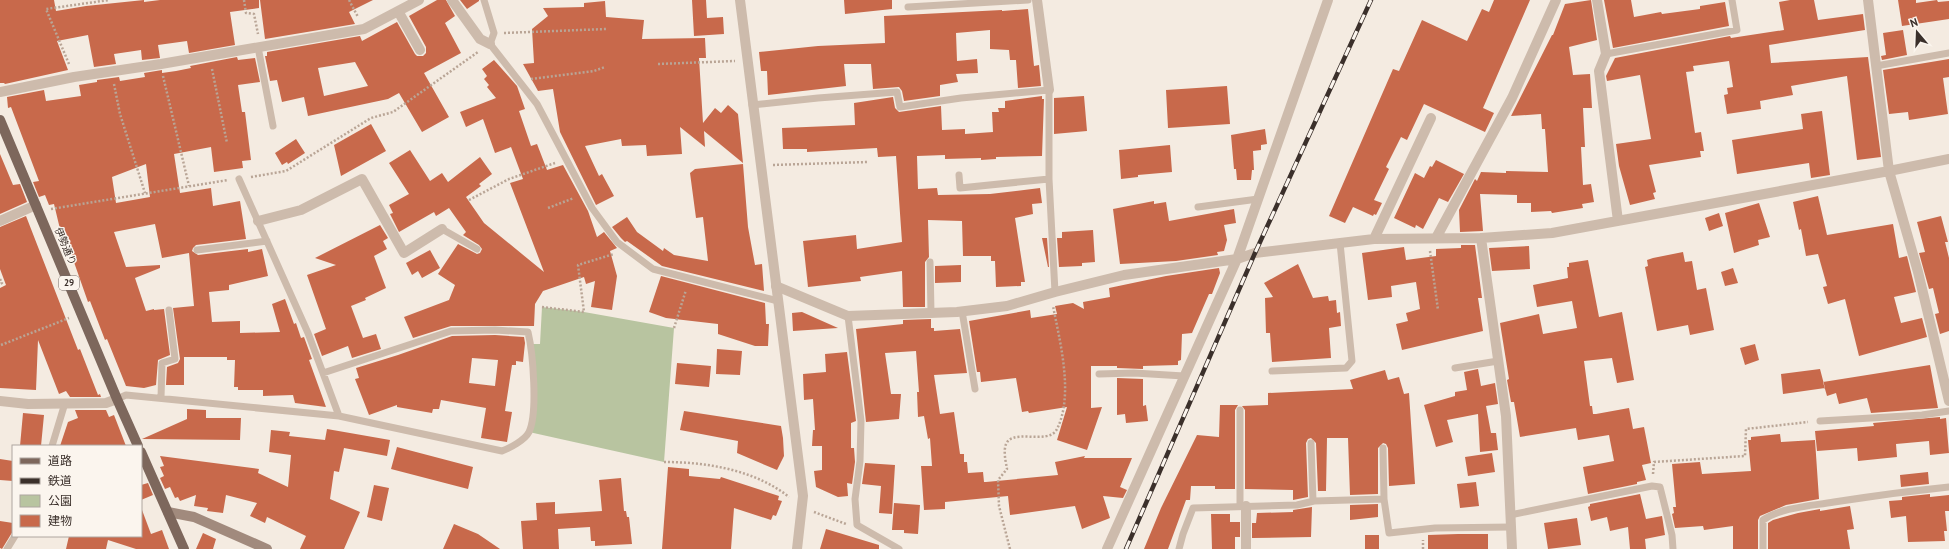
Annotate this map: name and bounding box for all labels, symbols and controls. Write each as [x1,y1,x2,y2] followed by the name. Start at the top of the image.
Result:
[1897,12,1937,52] north arrow
[1908,15,1919,30] text: N
[52,225,79,267] street label: 伊勢通り
[59,276,79,290] road number: 29
[12,445,142,537] legend
[48,453,72,468] text: 道路
[48,473,72,488] text: 鉄道
[48,493,72,508] text: 公園
[48,513,72,528] text: 建物

